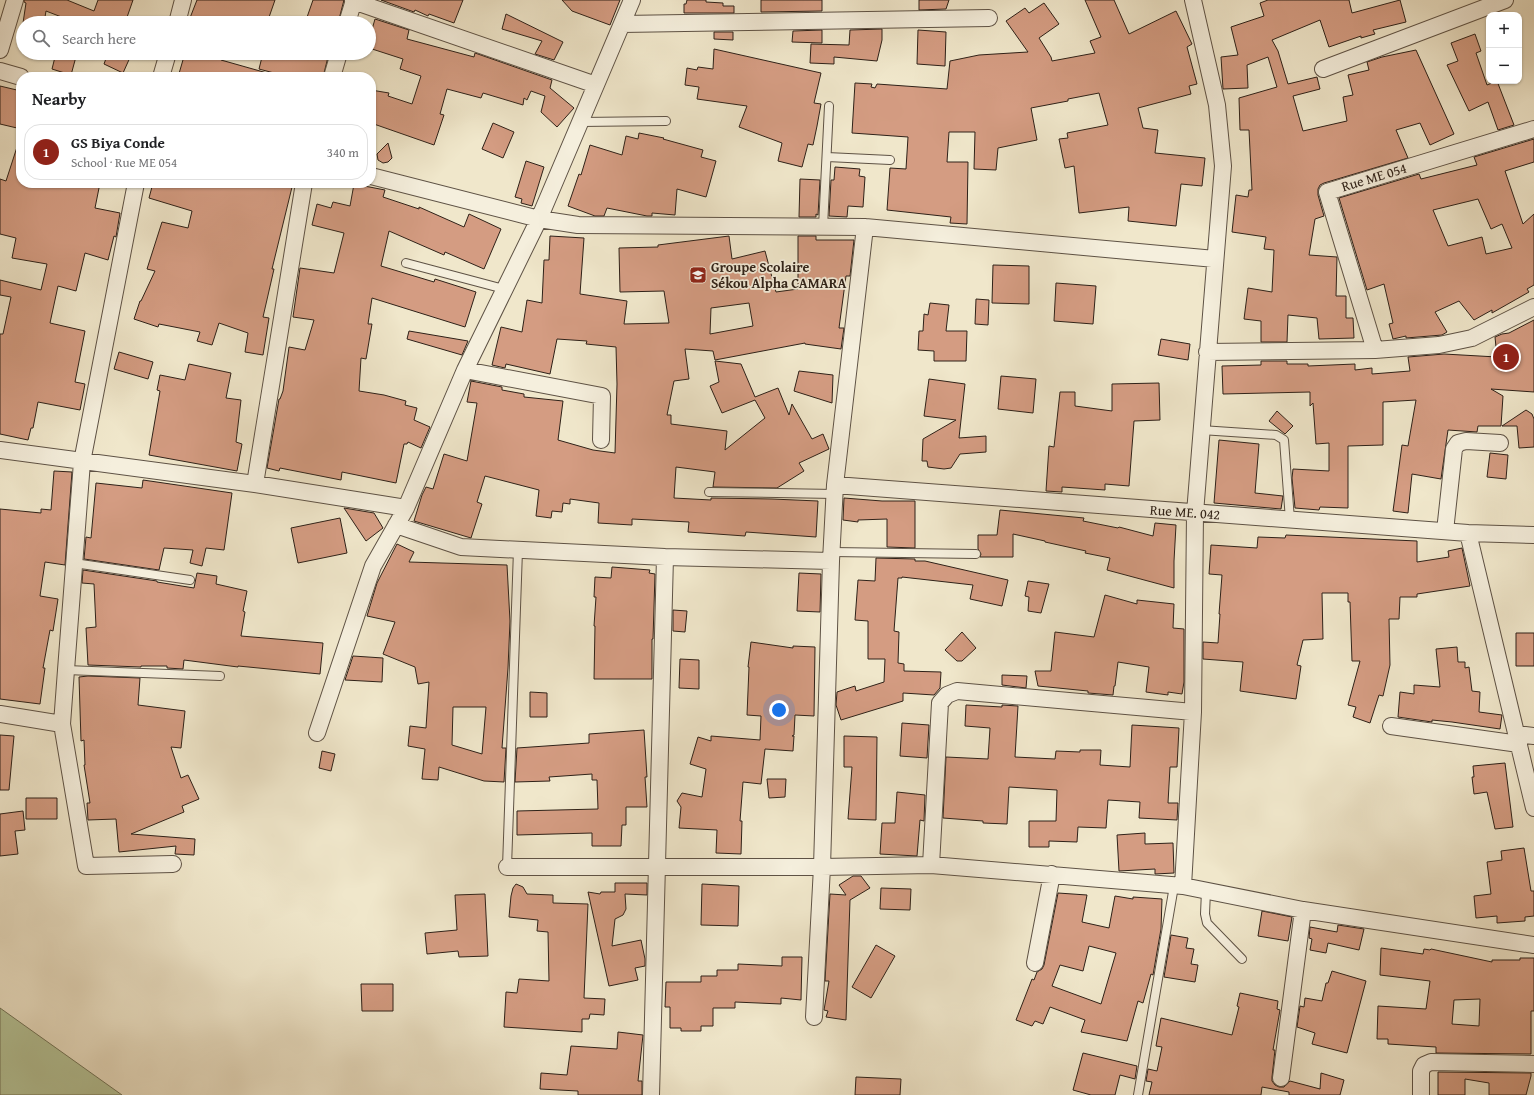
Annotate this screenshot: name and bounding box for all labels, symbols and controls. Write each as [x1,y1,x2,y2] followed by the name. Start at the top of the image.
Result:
[1486,12,1522,84] map controls
[1486,12,1522,48] button: +
[16,16,376,60] search box
[30,27,52,49] icon: search
[62,28,136,49] text: Search here
[1486,48,1522,84] button: −
[32,86,86,111] text: Nearby
[71,132,165,153] text: GS Biya Conde
[43,143,49,162] text: 1
[327,143,359,162] text: 340 m
[71,153,177,172] text: School · Rue ME 054
[1339,158,1409,196] street label: Rue ME 054
[711,257,846,293] place label: Groupe Scolaire Sékou Alpha CAMARA
[688,265,708,285] school or university icon: Groupe Scolaire Sékou Alpha CAMARA
[1493,342,1519,372] pin: 1
[1149,500,1221,524] street label: Rue ME. 042
[769,700,789,720] your location

